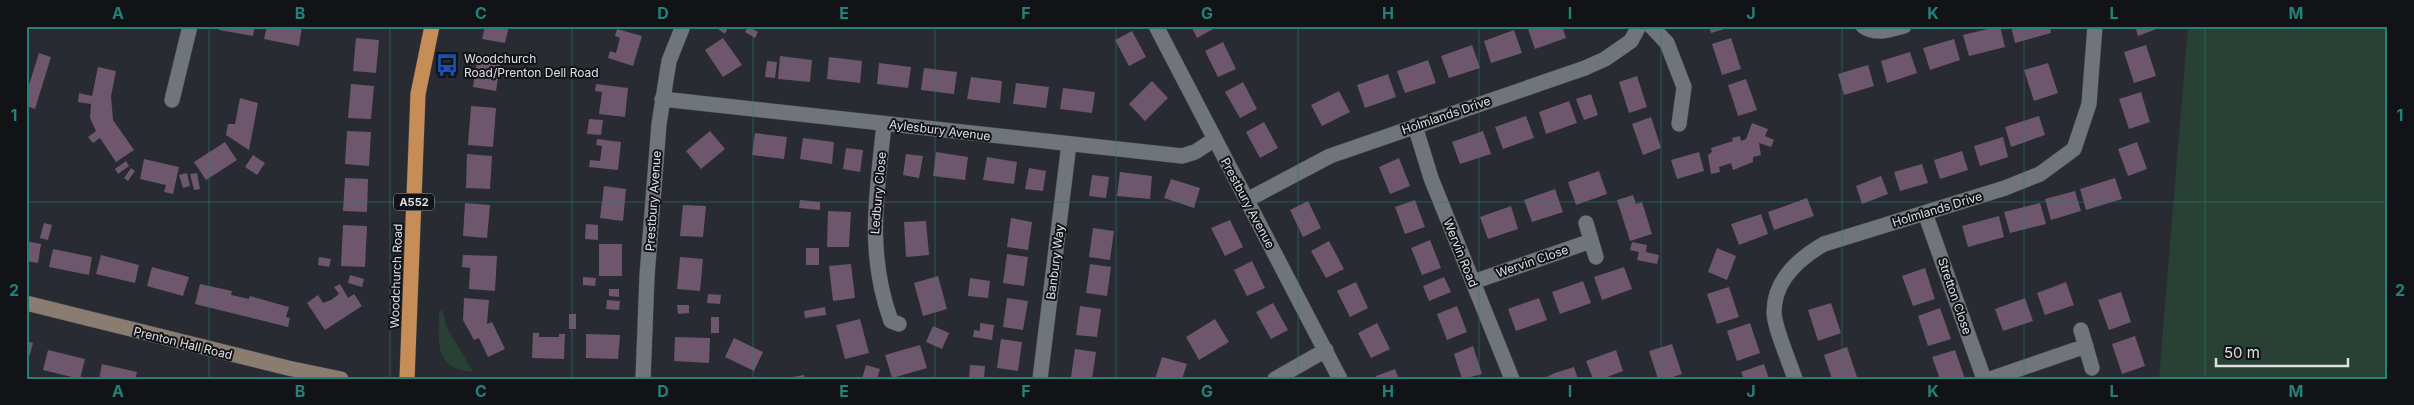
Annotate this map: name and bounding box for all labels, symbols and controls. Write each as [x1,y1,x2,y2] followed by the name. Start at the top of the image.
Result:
[112,3,124,23] text: A
[295,3,305,23] text: B
[475,3,487,23] text: C
[657,3,669,23] text: D
[839,3,849,23] text: E
[1021,3,1031,23] text: F
[1201,3,1213,23] text: G
[1382,3,1394,23] text: H
[1568,3,1572,23] text: I
[1746,3,1756,23] text: J
[1927,3,1939,23] text: K
[2109,3,2119,23] text: L
[2289,3,2303,23] text: M
[464,51,599,80] place label: Woodchurch Road/Prenton Dell Road
[434,52,460,78] bus stop icon: Woodchurch Road/Prenton Dell Road
[1400,93,1492,137] street label: Holmlands Drive
[11,105,17,125] text: 1
[2397,105,2403,125] text: 1
[888,116,992,144] street label: Aylesbury Avenue
[642,150,664,252] street label: Prestbury Avenue
[867,151,889,235] street label: Ledbury Close
[1218,155,1278,251] street label: Prestbury Avenue
[1890,188,1984,230] street label: Holmlands Drive
[394,193,434,210] road number: A552
[1441,217,1481,289] street label: Wervin Road
[387,223,405,329] street label: Woodchurch Road
[1043,223,1067,300] street label: Banbury Way
[1494,242,1570,280] street label: Wervin Close
[1935,256,1975,336] street label: Stretton Close
[9,280,19,300] text: 2
[2395,280,2405,300] text: 2
[132,323,234,363] street label: Prenton Hall Road
[2216,335,2349,367] scale bar
[2224,343,2260,362] text: 50 m
[112,381,124,401] text: A
[295,381,305,401] text: B
[475,381,487,401] text: C
[657,381,669,401] text: D
[839,381,849,401] text: E
[1021,381,1031,401] text: F
[1201,381,1213,401] text: G
[1382,381,1394,401] text: H
[1568,381,1572,401] text: I
[1746,381,1756,401] text: J
[1927,381,1939,401] text: K
[2109,381,2119,401] text: L
[2289,381,2303,401] text: M

